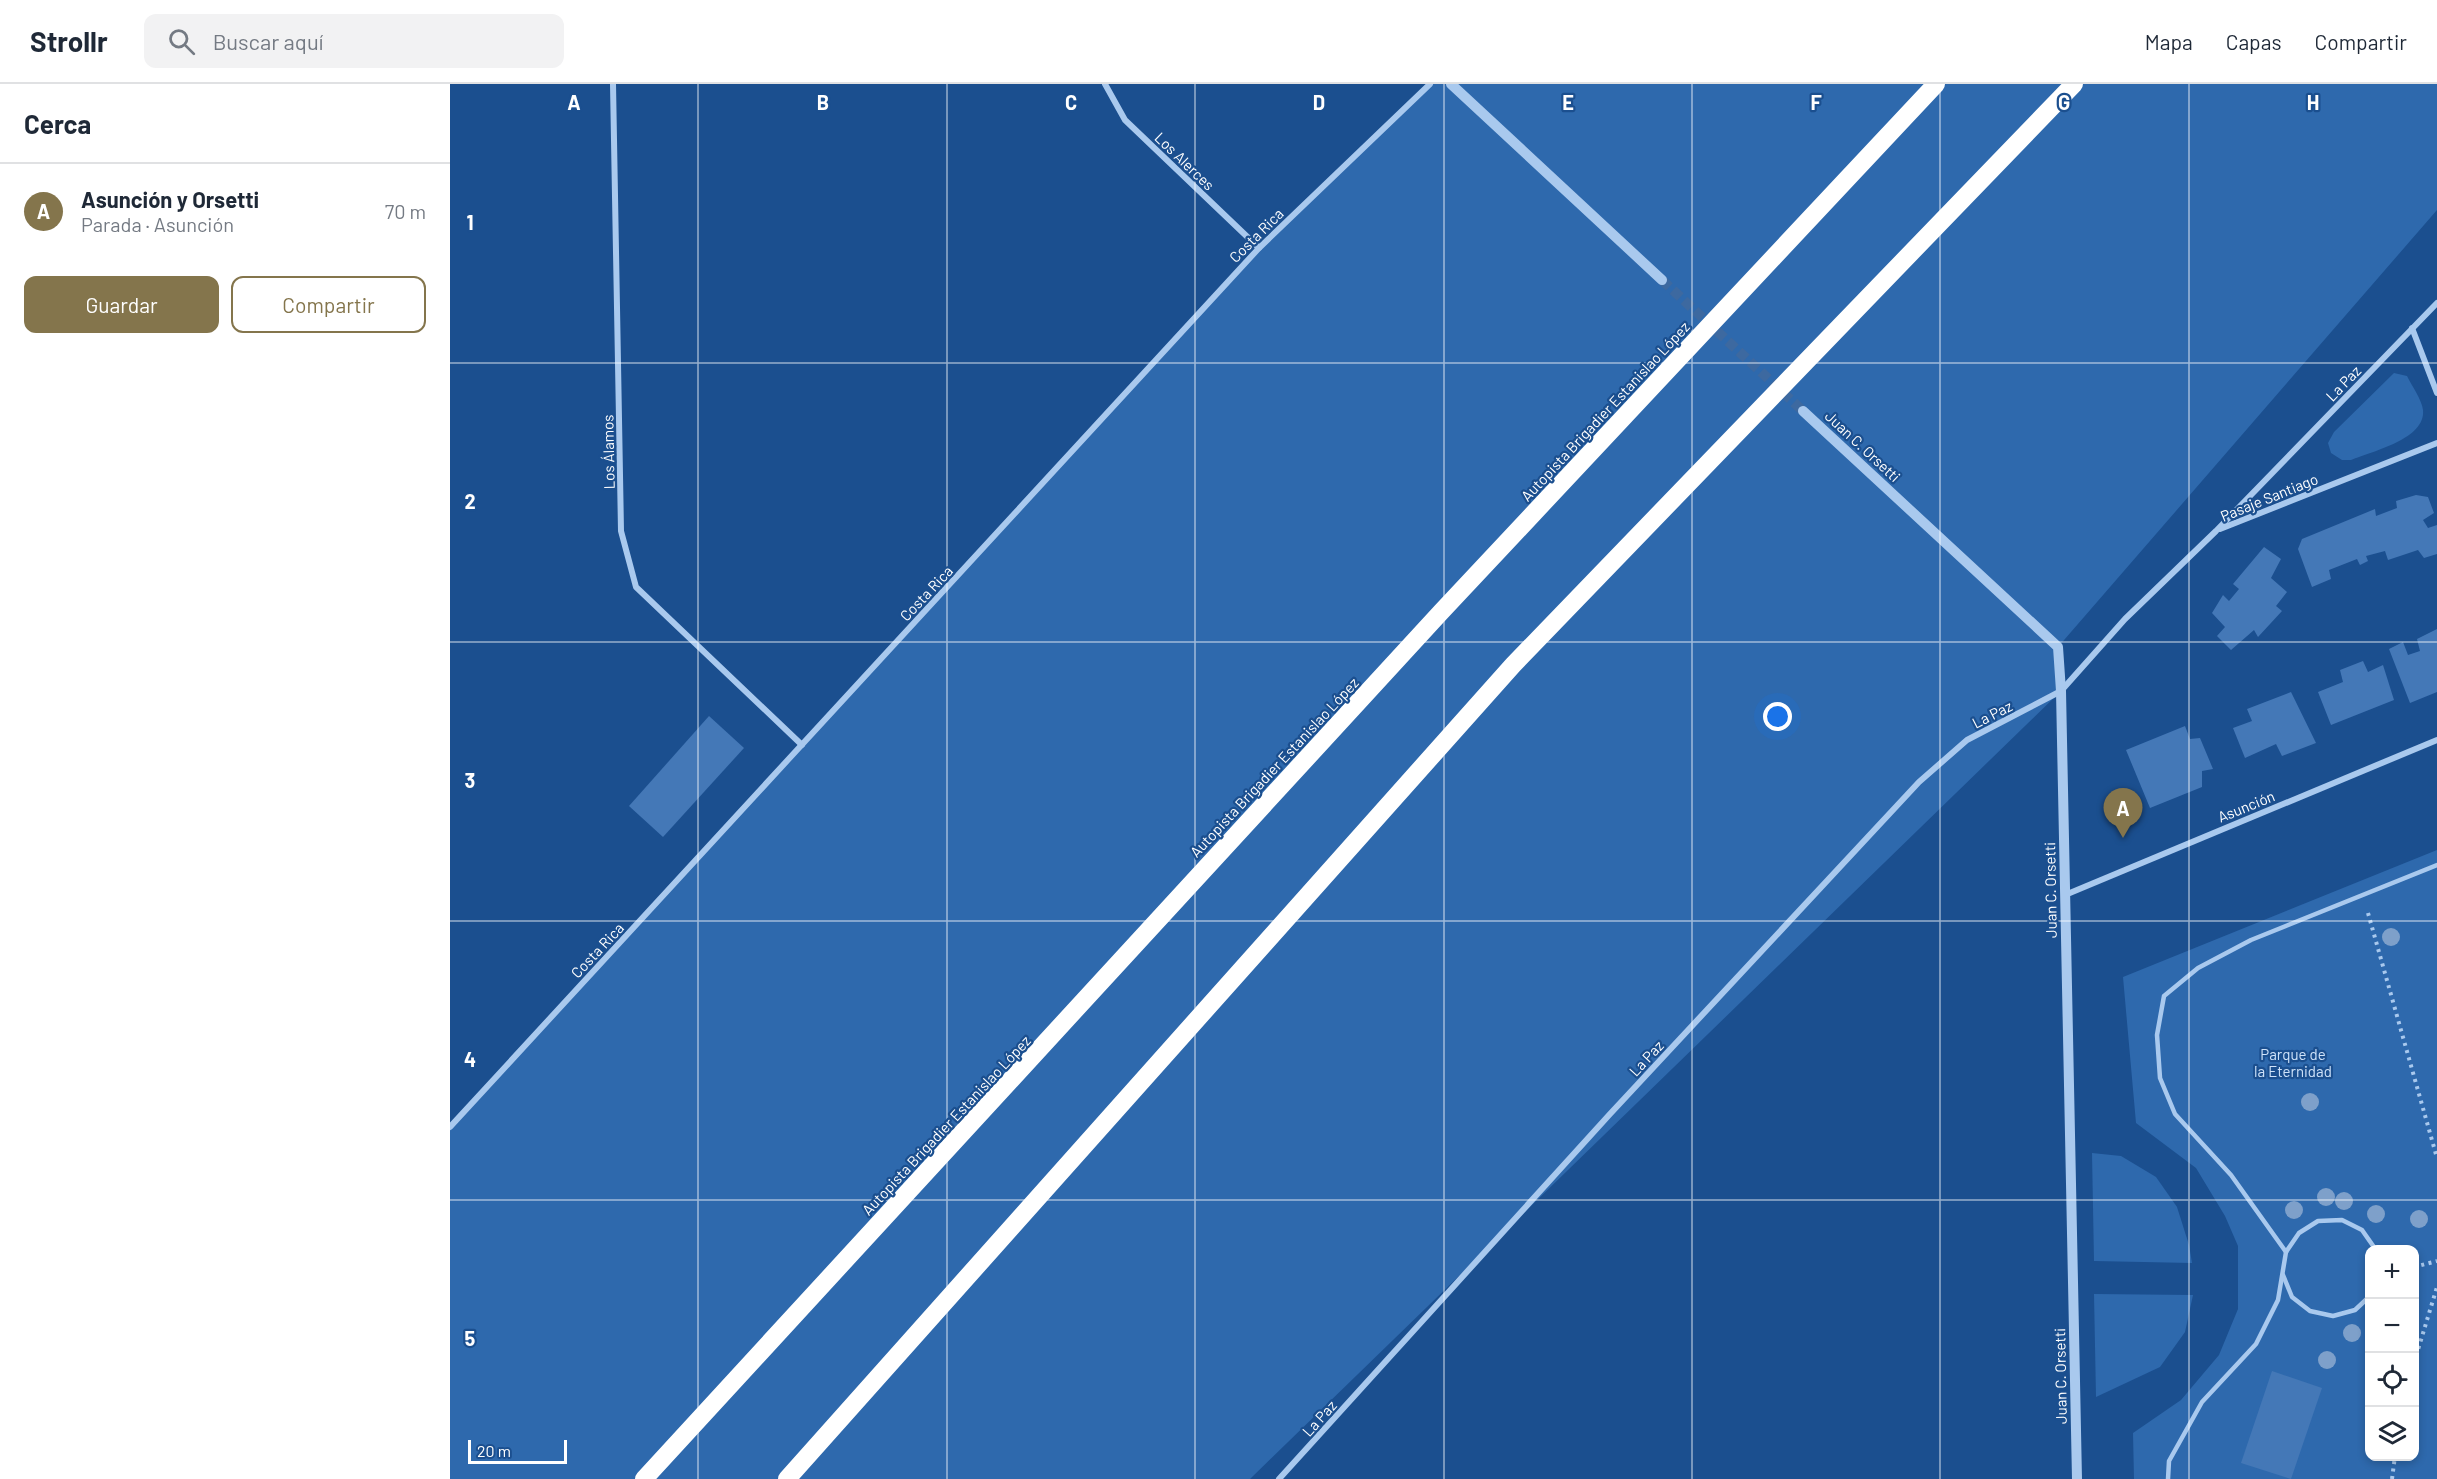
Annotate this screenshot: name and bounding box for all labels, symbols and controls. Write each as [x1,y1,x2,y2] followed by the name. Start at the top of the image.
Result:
[144,14,564,68] search box
[30,24,108,58] text: Strollr
[165,25,198,58] icon: search
[213,28,323,54] text: Buscar aquí
[2145,29,2193,54] text: Mapa
[2226,29,2282,54] text: Capas
[2315,29,2407,54] text: Compartir
[567,90,581,114] text: A
[817,90,829,114] text: B
[1065,90,1077,114] text: C
[1313,90,1325,114] text: D
[1562,90,1574,114] text: E
[1810,90,1822,114] text: F
[2058,90,2070,114] text: G
[2307,90,2319,114] text: H
[24,108,91,139] text: Cerca
[1152,128,1218,194] street label: Los Alerces
[81,186,259,212] text: Asunción y Orsetti
[37,199,50,223] text: A
[385,199,426,223] text: 70 m
[1225,204,1287,266] street label: Costa Rica
[466,210,474,234] text: 1
[81,212,234,236] text: Parada · Asunción
[24,276,219,333] button: Guardar
[231,276,426,333] button: Compartir
[1517,317,1693,505] street label: Autopista Brigadier Estanislao López
[2322,361,2364,404] street label: La Paz
[1822,407,1904,485] street label: Juan C. Orsetti
[598,414,618,490] street label: Los Álamos
[2218,469,2320,525] street label: Pasaje Santiago
[464,489,476,513] text: 2
[896,562,956,624] street label: Costa Rica
[1186,673,1362,861] street label: Autopista Brigadier Estanislao López
[1969,696,2015,732] street label: La Paz
[1763,702,1792,731] your location
[465,768,475,792] text: 3
[2215,786,2277,826] street label: Asunción
[2104,788,2142,838] pin: A
[2040,842,2060,938] street label: Juan C. Orsetti
[567,919,627,981] street label: Costa Rica
[858,1031,1034,1219] street label: Autopista Brigadier Estanislao López
[1625,1036,1667,1080] street label: La Paz
[2254,1045,2332,1080] park label: Parque de la Eternidad
[464,1047,476,1071] text: 4
[2365,1245,2419,1461] map controls
[2365,1245,2419,1299] button: +
[2365,1299,2419,1353] button: −
[465,1326,476,1350] text: 5
[2050,1328,2070,1424] street label: Juan C. Orsetti
[2365,1353,2419,1407] button: locate
[1298,1396,1340,1440] street label: La Paz
[2365,1407,2419,1461] button: layers
[468,1437,567,1464] scale bar
[477,1441,511,1460] text: 20 m

